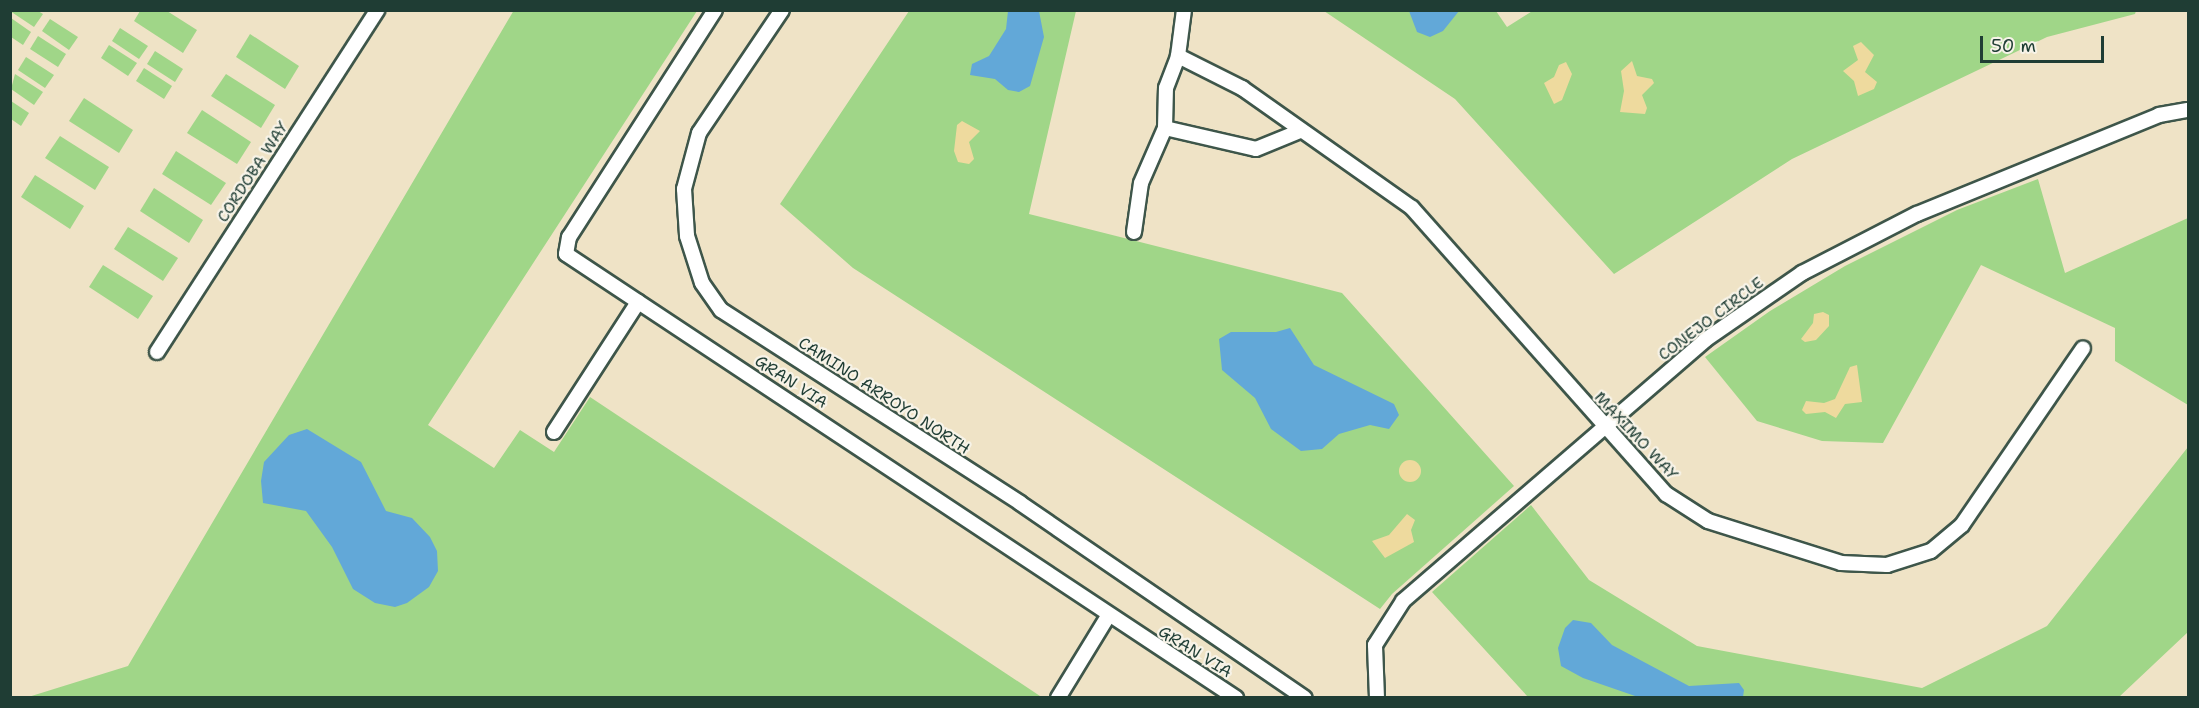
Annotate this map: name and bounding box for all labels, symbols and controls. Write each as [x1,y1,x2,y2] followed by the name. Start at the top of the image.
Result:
[1983,24,2108,62] scale bar
[1991,34,2036,58] text: 50 m
[213,118,293,226] street label: CORDOBA WAY
[1655,273,1767,365] street label: CONEJO CIRCLE
[795,333,973,459] street label: CAMINO ARROYO NORTH
[751,351,831,413] street label: GRAN VIA
[1590,388,1682,484] street label: MAXIMO WAY
[1155,622,1235,682] street label: GRAN VIA

